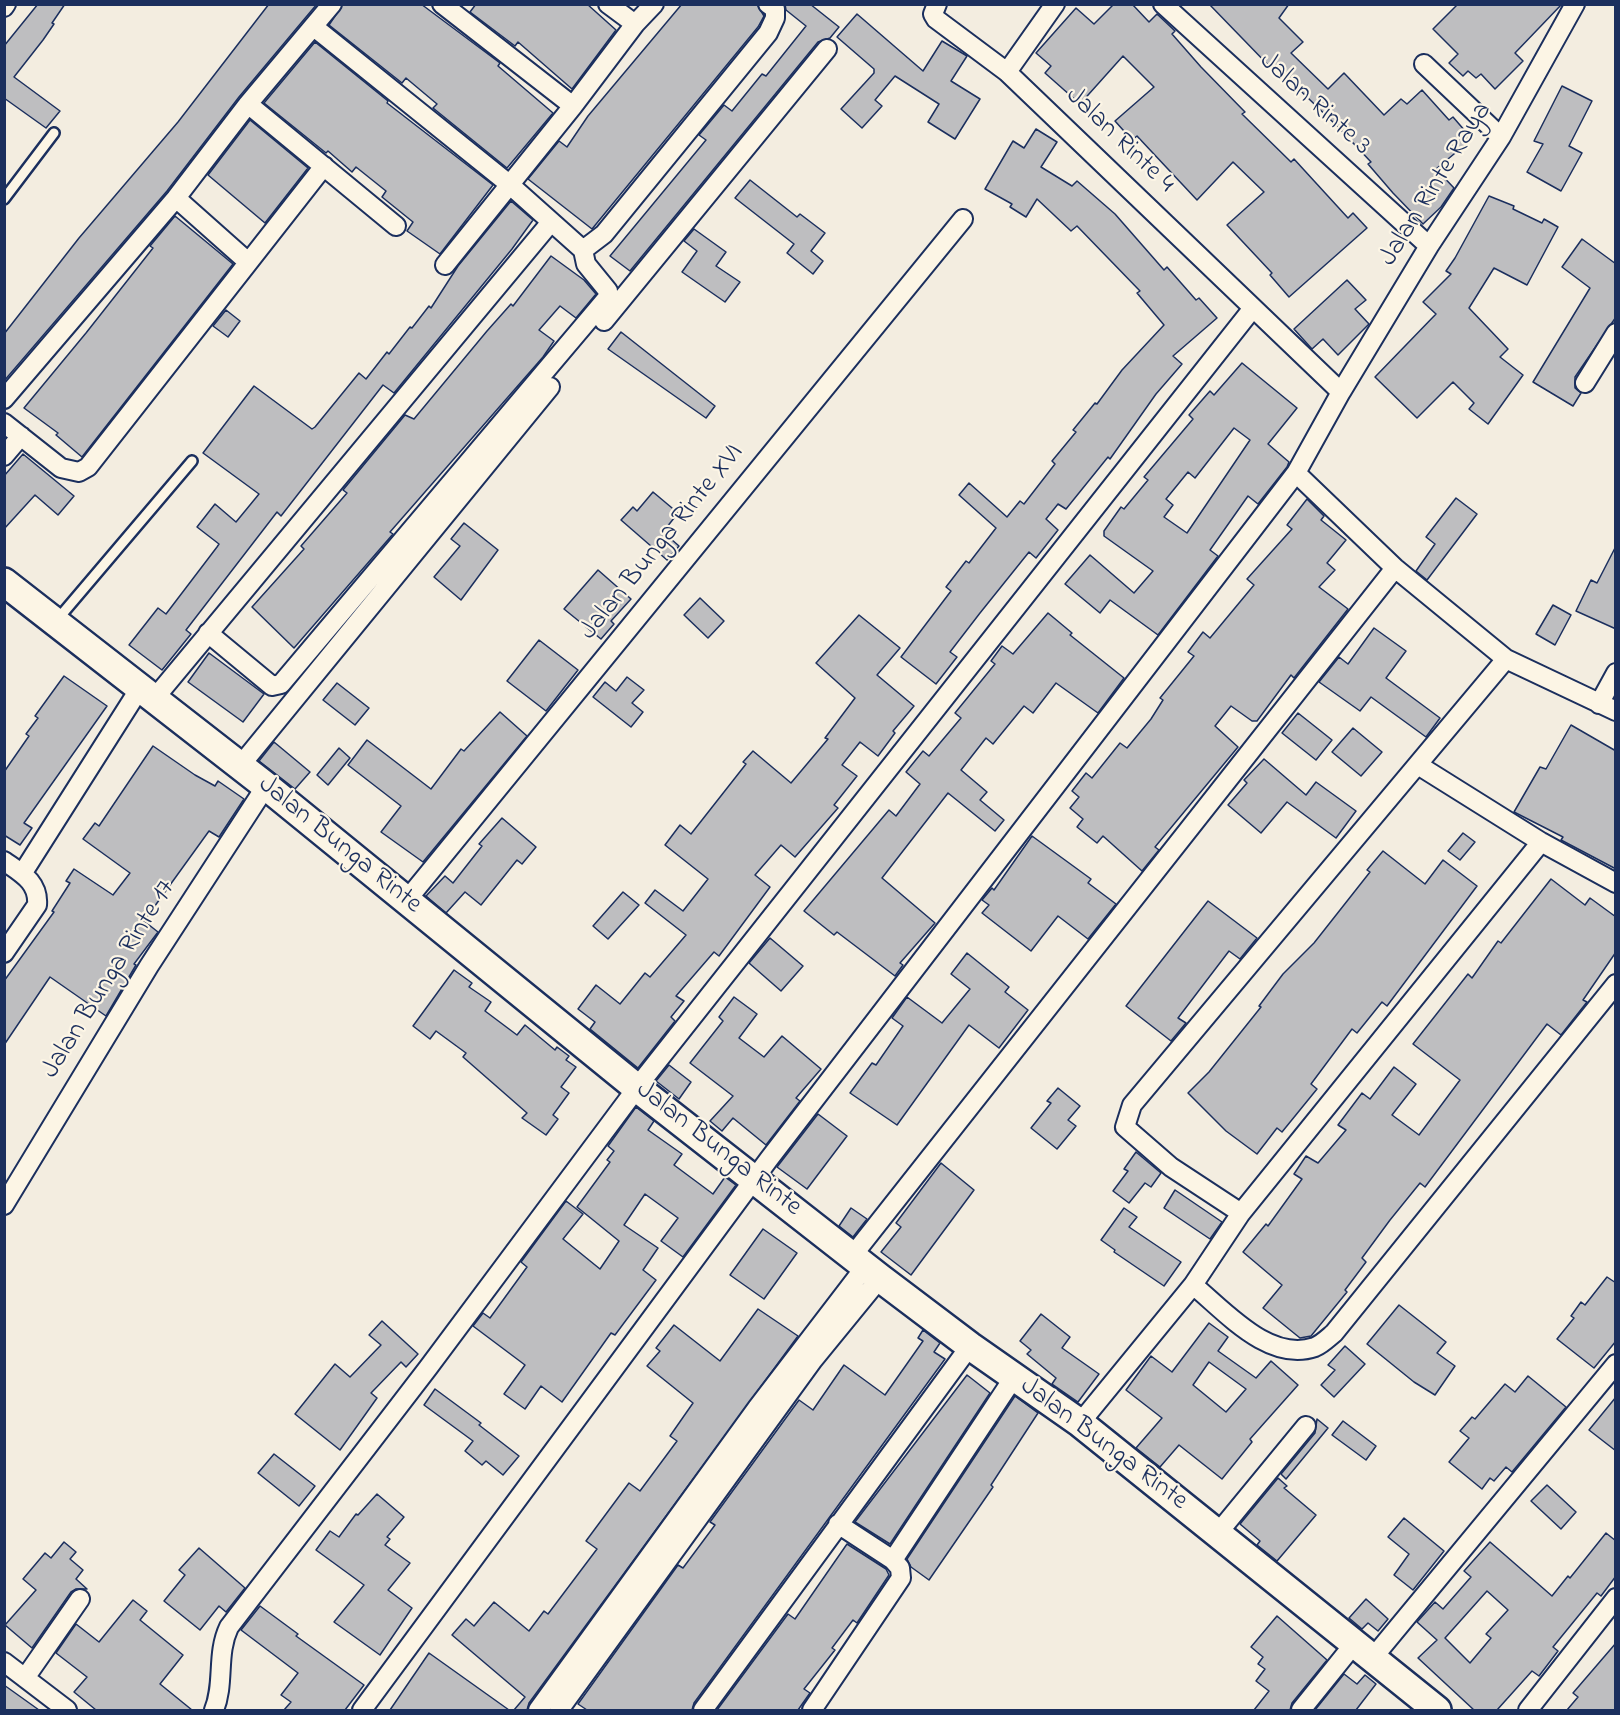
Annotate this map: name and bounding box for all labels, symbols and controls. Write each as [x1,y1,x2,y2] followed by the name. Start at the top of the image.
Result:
[1251,46,1377,164] street label: Jalan Rinte 3
[1058,81,1180,201] street label: Jalan Rinte 4
[1374,97,1500,273] street label: Jalan Rinte Raya
[574,438,752,648] street label: Jalan Bunga Rinte XVI
[250,770,428,922] street label: Jalan Bunga Rinte
[36,875,184,1085] street label: Jalan Bunga Rinte 17
[629,1075,807,1225] street label: Jalan Bunga Rinte
[1013,1371,1193,1519] street label: Jalan Bunga Rinte

